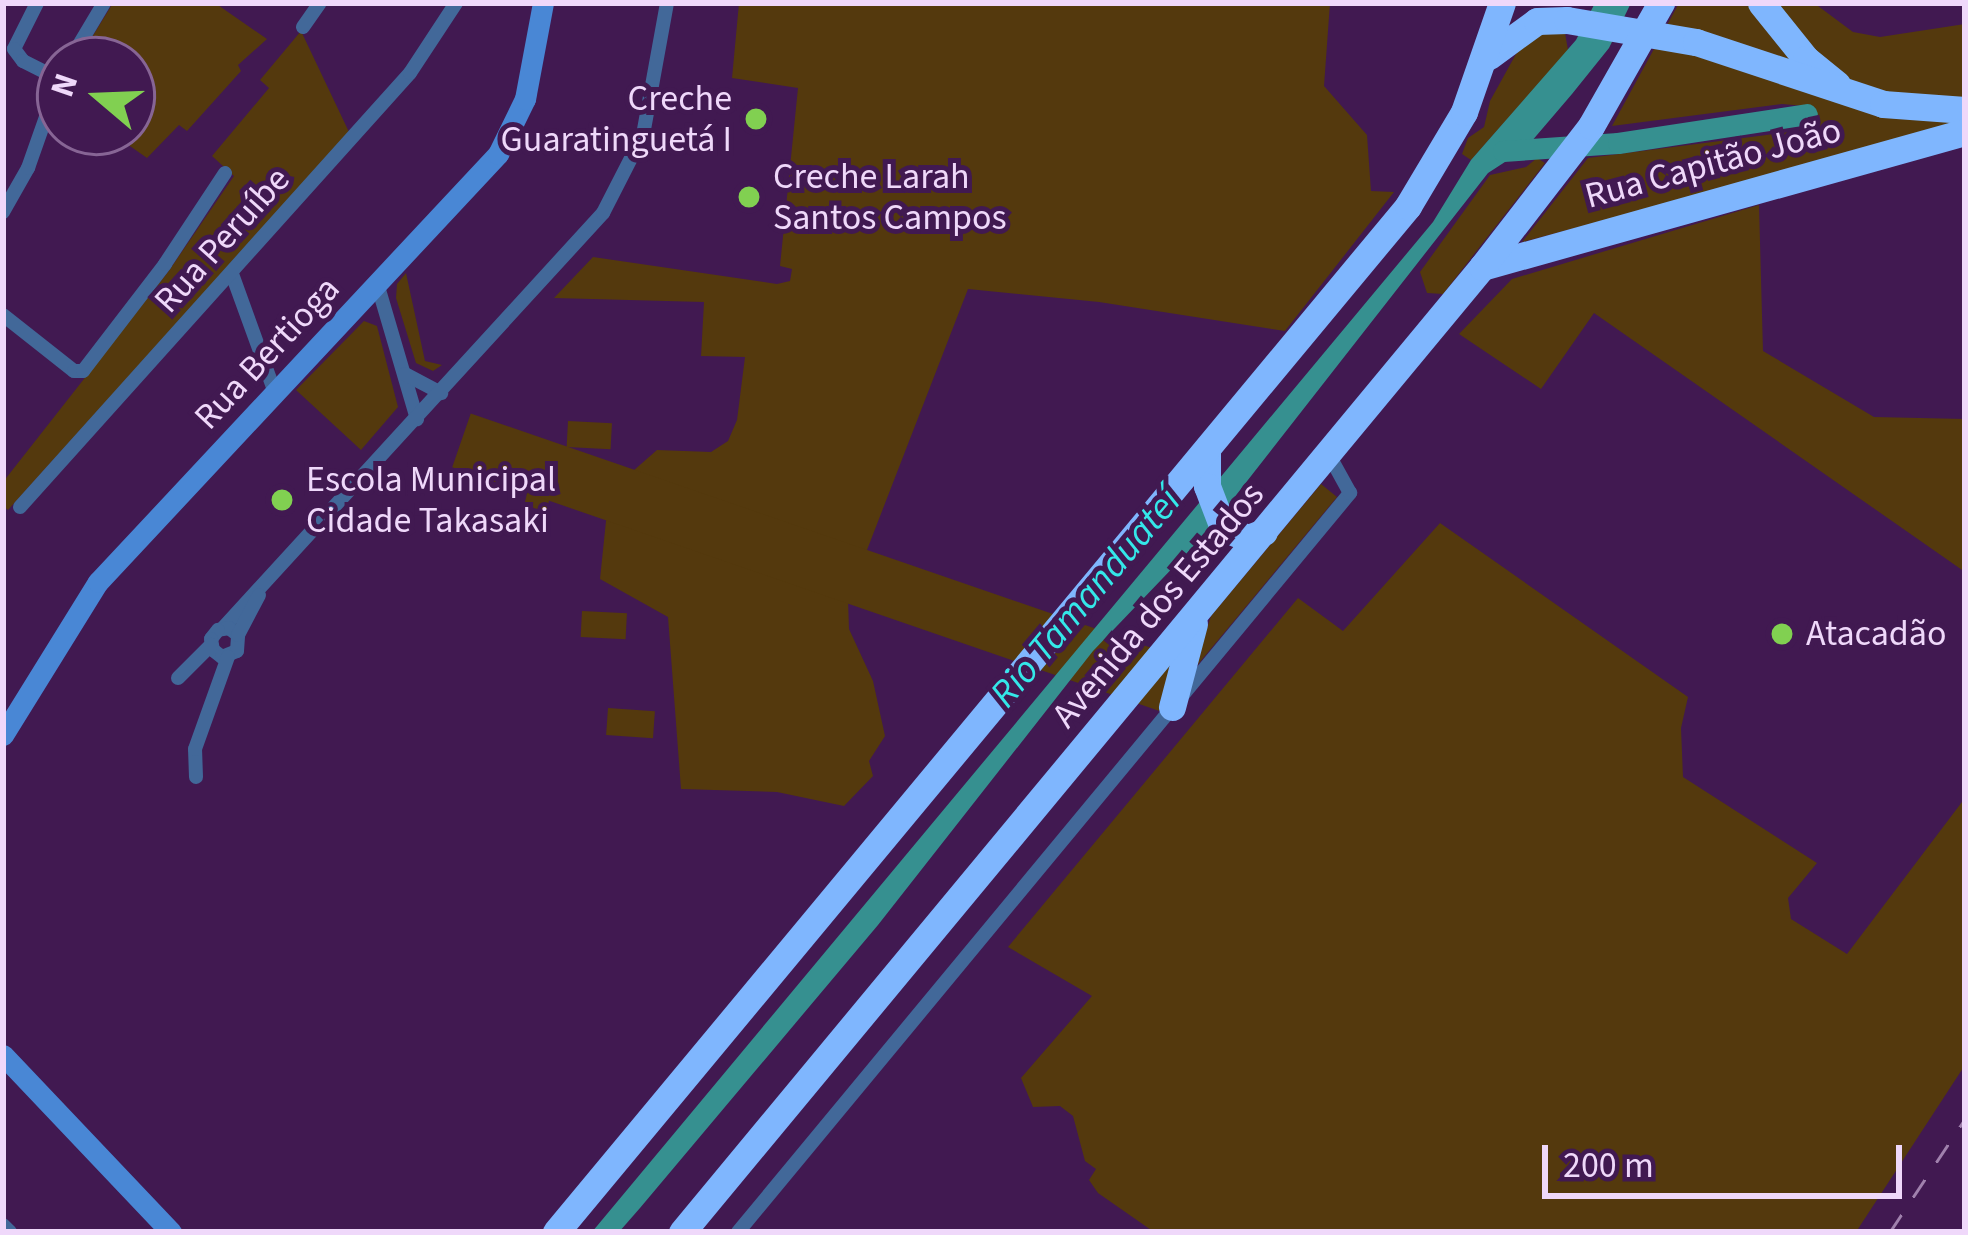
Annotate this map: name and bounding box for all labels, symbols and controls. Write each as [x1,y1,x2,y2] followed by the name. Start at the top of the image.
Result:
[36,36,156,156] north arrow
[39,67,90,103] text: N
[501,76,732,161] place label: Creche Guaratinguetá I
[743,106,769,132] marker: Creche Guaratinguetá I
[1580,108,1846,218] street label: Rua Capitão João
[773,154,1006,239] place label: Creche Larah Santos Campos
[145,158,299,322] street label: Rua Peruíbe
[736,184,762,210] marker: Creche Larah Santos Campos
[185,268,349,438] street label: Rua Bertioga
[306,457,556,542] place label: Escola Municipal Cidade Takasaki
[1043,474,1273,736] street label: Avenida dos Estados
[981,479,1191,717] water label: Rio Tamanduateí
[269,487,295,513] marker: Escola Municipal Cidade Takasaki
[1806,612,1946,656] place label: Atacadão
[1769,621,1795,647] marker: Atacadão
[1548,1121,1908,1195] scale bar
[1563,1140,1654,1191] text: 200 m

